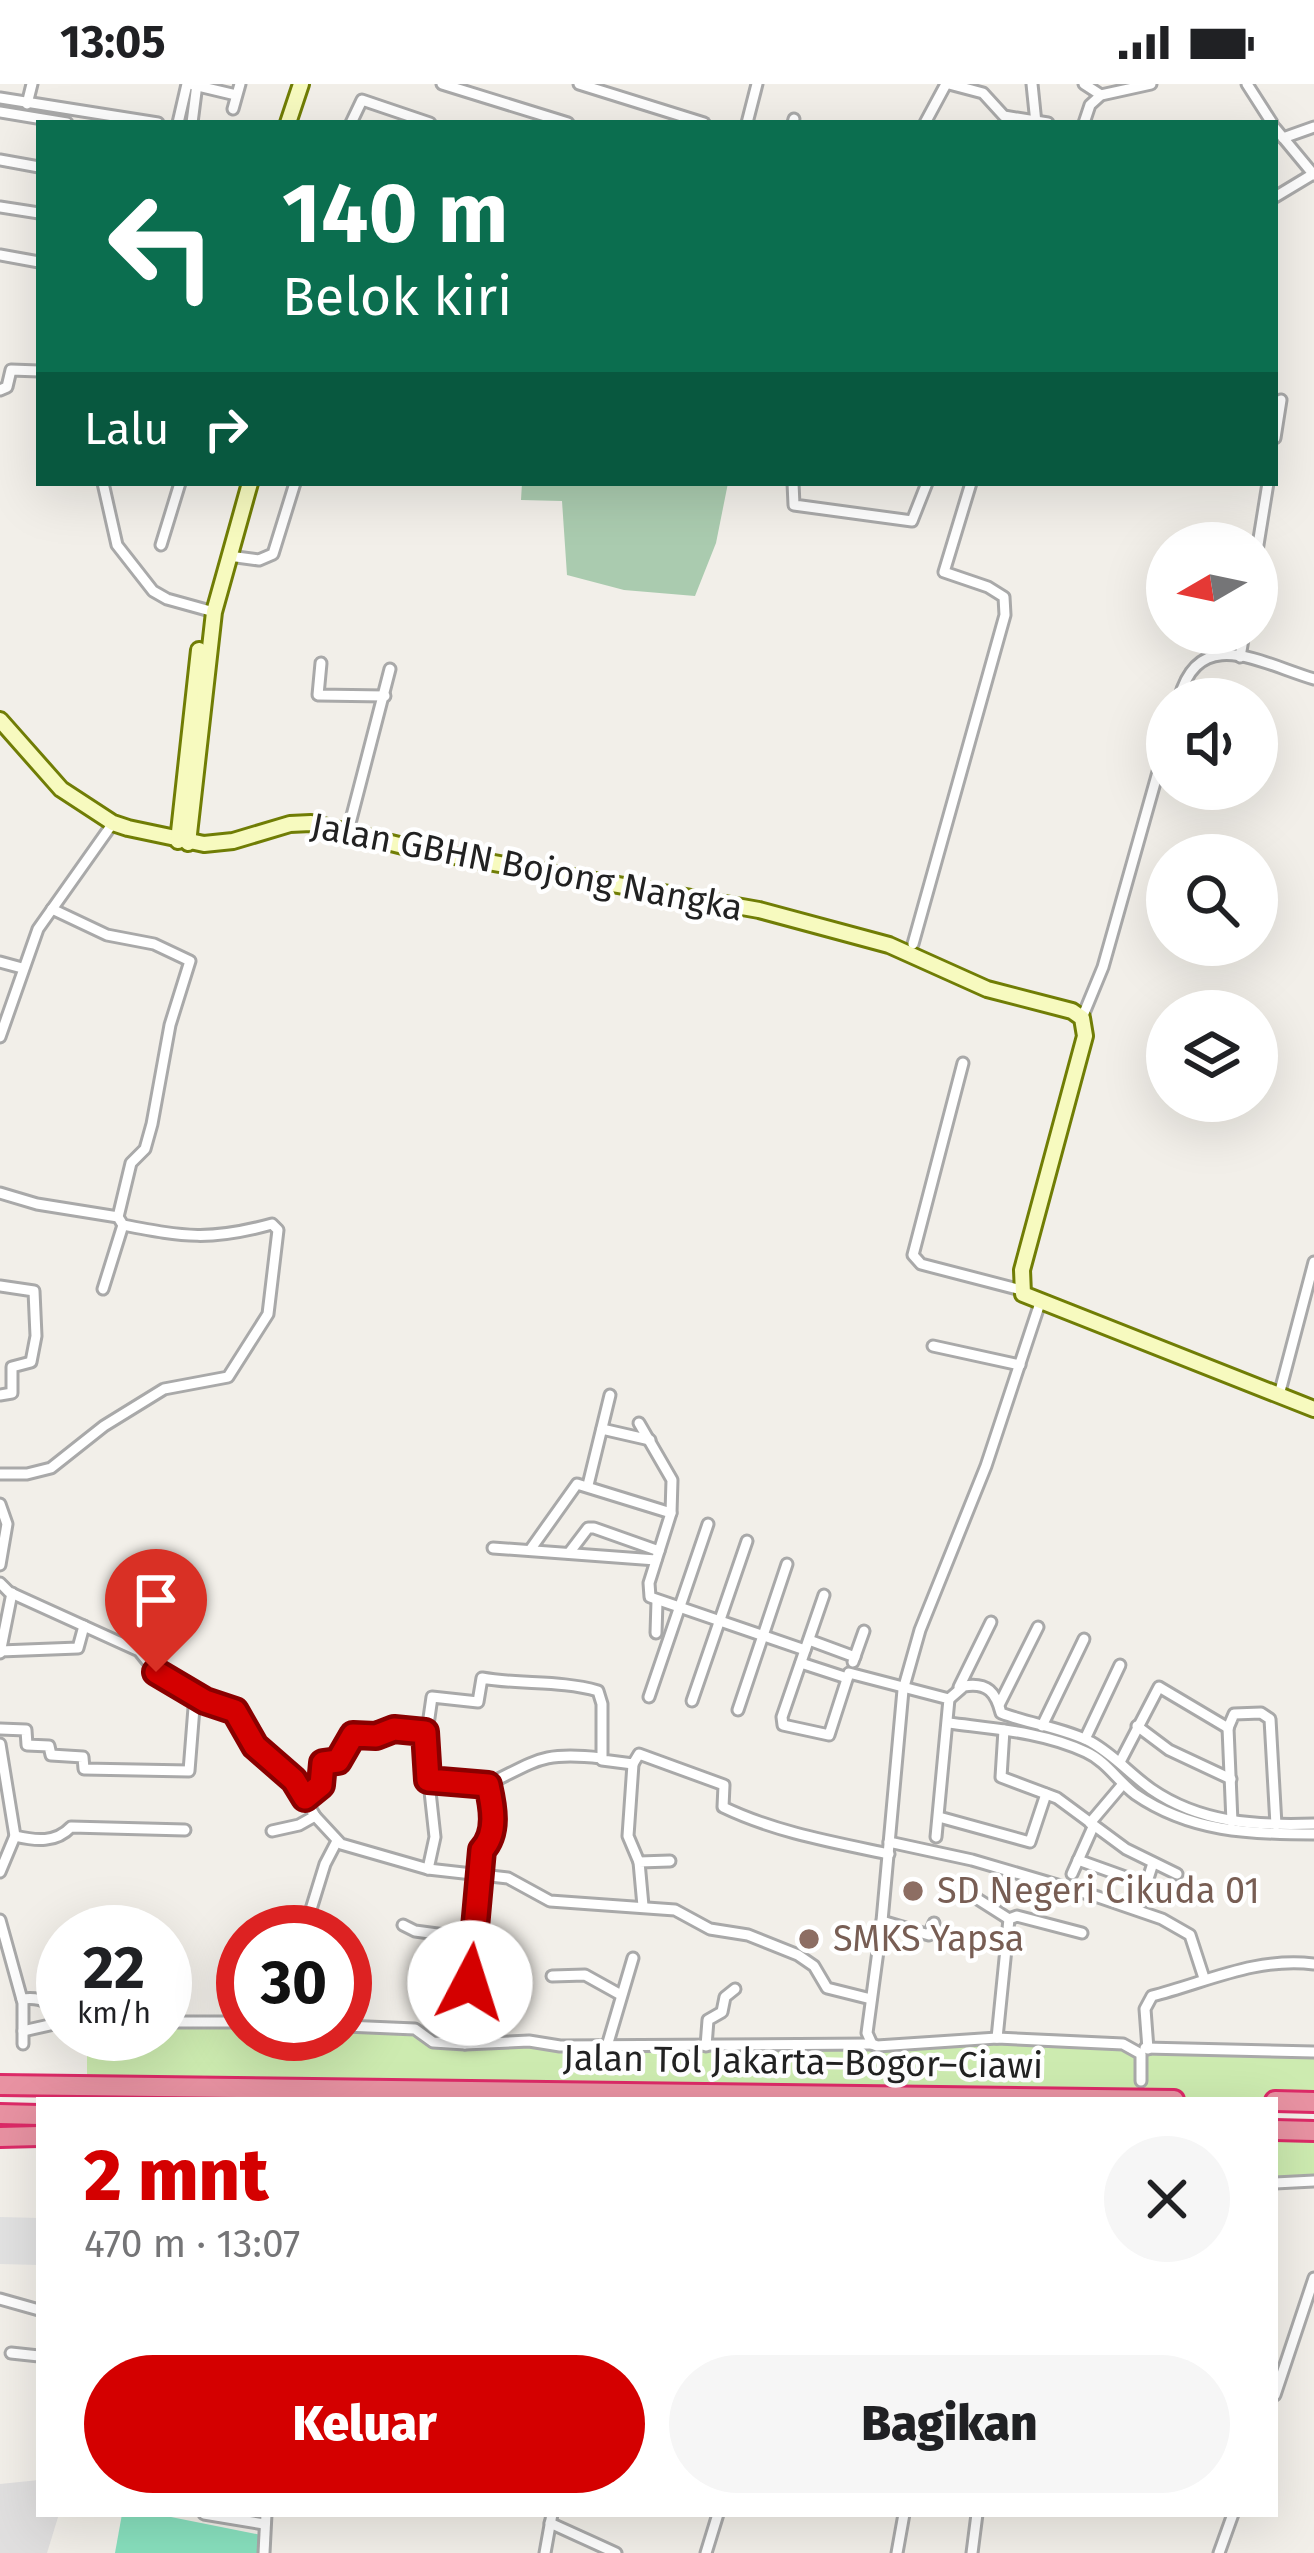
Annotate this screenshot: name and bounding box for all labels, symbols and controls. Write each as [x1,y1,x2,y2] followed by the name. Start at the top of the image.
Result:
[60,15,166,69] text: 13:05
[282,163,508,264] text: 140 m
[84,168,240,324] icon: left
[282,265,512,329] text: Belok kiri
[193,396,259,462] icon: right
[84,402,169,456] text: Lalu
[1146,522,1278,654] north arrow
[1146,522,1278,1122] map controls
[1146,678,1278,810] button: sound
[307,804,747,930] street label: Jalan GBHN Bojong Nangka
[1146,834,1278,966] button: search
[1146,990,1278,1122] button: layers
[105,1549,207,1672] pin
[123,1567,189,1633] icon: arrive
[937,1869,1260,1913] place label: SD Negeri Cikuda 01
[900,1878,926,1904] marker: SD Negeri Cikuda 01
[216,1905,372,2061] speed limit sign: 30
[833,1917,1024,1961] place label: SMKS Yapsa
[407,1920,533,2046] position arrow
[796,1926,822,1952] marker: SMKS Yapsa
[83,1932,145,2004] text: 22
[77,1995,151,2031] text: km/h
[562,2036,1044,2088] street label: Jalan Tol Jakarta–Bogor–Ciawi
[84,2133,268,2219] text: 2 mnt
[1104,2136,1230,2262] button: close
[84,2221,300,2267] text: 470 m · 13:07
[84,2355,645,2493] button: Keluar
[669,2355,1230,2493] button: Bagikan

